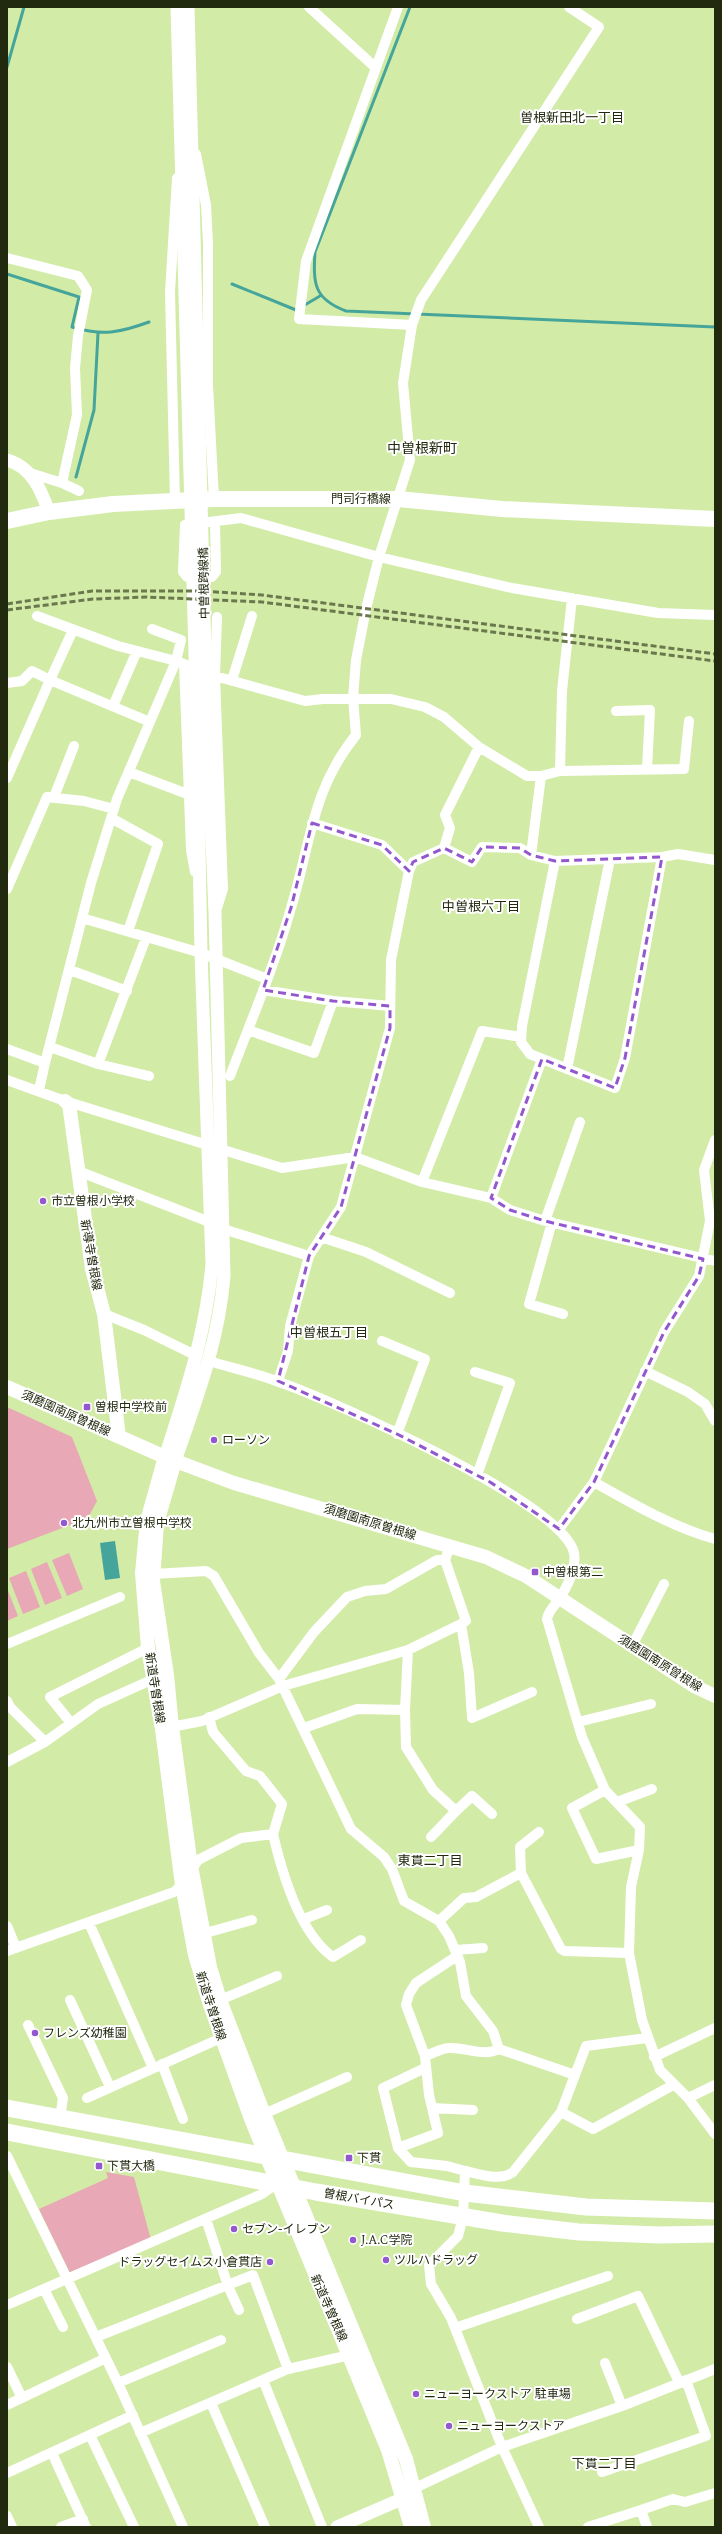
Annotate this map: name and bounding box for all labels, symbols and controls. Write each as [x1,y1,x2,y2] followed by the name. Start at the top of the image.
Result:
[520,108,624,128] district label: 曽根新田北一丁目
[387,438,457,459] district label: 中曽根新町
[331,490,391,509] street label: 門司行橋線
[194,547,215,619] street label: 中曽根跨線橋
[442,897,520,917] district label: 中曽根六丁目
[51,1192,135,1211] place label: 市立曽根小学校
[38,1196,48,1206] marker: 市立曽根小学校
[75,1218,106,1292] street label: 新導寺曽根線
[290,1323,368,1343] district label: 中曽根五丁目
[18,1385,114,1442] street label: 須磨園南原曽根線
[95,1398,167,1417] place label: 曽根中学校前
[82,1402,92,1412] marker: 曽根中学校前
[222,1431,270,1450] place label: ローソン
[209,1435,219,1445] marker: ローソン
[321,1499,419,1546] street label: 須磨園南原曽根線
[72,1514,192,1533] place label: 北九州市立曽根中学校
[59,1518,69,1528] marker: 北九州市立曽根中学校
[543,1563,603,1582] place label: 中曽根第二
[530,1567,540,1577] marker: 中曽根第二
[614,1630,705,1697] street label: 須磨園南原曽根線
[139,1651,170,1725] street label: 新道寺曽根線
[397,1851,463,1871] district label: 東貫二丁目
[190,1969,231,2043] street label: 新道寺曽根線
[43,2024,127,2043] place label: フレンズ幼稚園
[30,2028,40,2038] marker: フレンズ幼稚園
[357,2149,381,2168] place label: 下貫
[344,2153,354,2163] marker: 下貫
[107,2157,155,2176] place label: 下貫大橋
[94,2161,104,2171] marker: 下貫大橋
[322,2184,396,2215] street label: 曽根バイパス
[242,2220,331,2239] place label: セブン-イレブン
[229,2224,239,2234] marker: セブン-イレブン
[361,2231,413,2250] place label: J.A.C学院
[348,2235,358,2245] marker: J.A.C学院
[394,2251,478,2270] place label: ツルハドラッグ
[118,2253,262,2272] place label: ドラッグセイムス小倉貫店
[381,2255,391,2265] marker: ツルハドラッグ
[265,2257,275,2267] marker: ドラッグセイムス小倉貫店
[305,2271,352,2345] street label: 新道寺曽根線
[424,2385,571,2404] place label: ニューヨークストア 駐車場
[411,2389,421,2399] marker: ニューヨークストア 駐車場
[457,2417,565,2436] place label: ニューヨークストア
[444,2421,454,2431] marker: ニューヨークストア
[571,2454,637,2474] district label: 下貫二丁目

